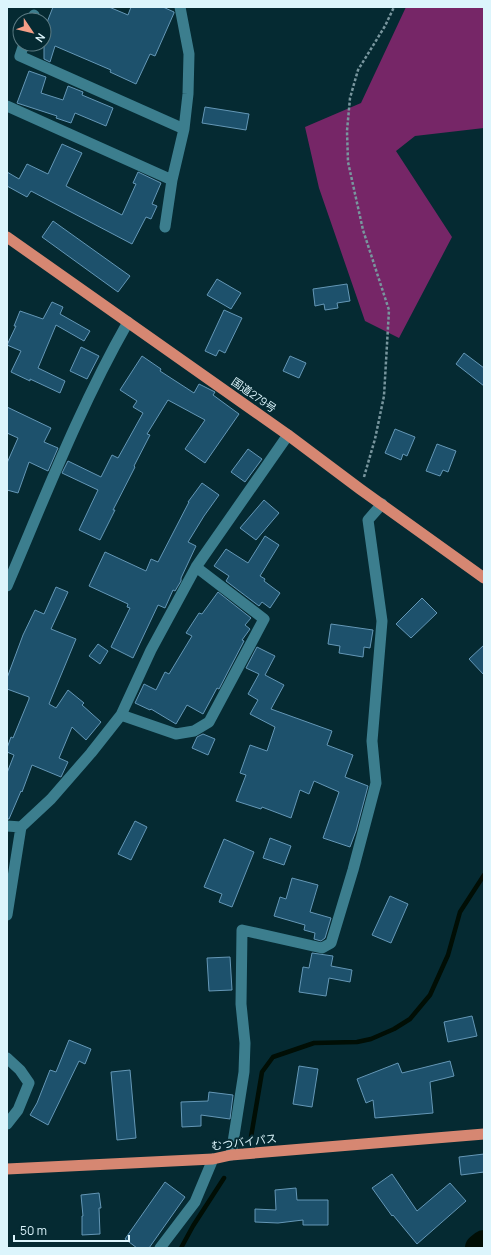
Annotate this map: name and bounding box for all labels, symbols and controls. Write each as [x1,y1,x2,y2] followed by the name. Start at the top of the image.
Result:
[12,12,52,52] north arrow
[32,30,49,46] text: N
[229,374,280,416] street label: 国道279号
[210,1130,277,1153] street label: むつバイパス
[14,1217,129,1243] scale bar
[20,1222,47,1239] text: 50 m

